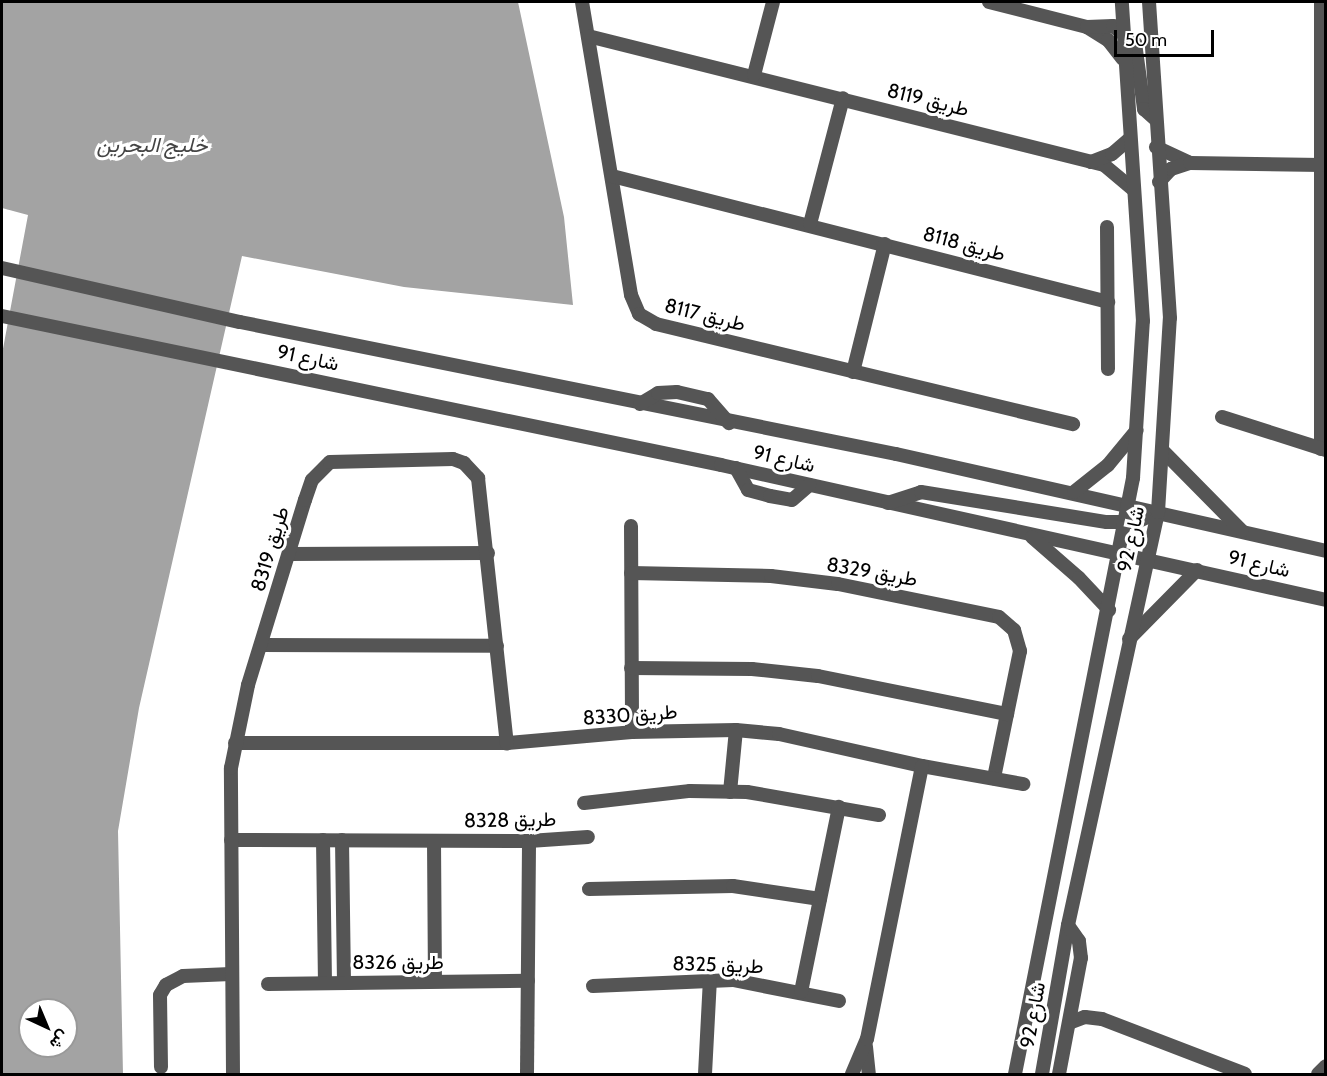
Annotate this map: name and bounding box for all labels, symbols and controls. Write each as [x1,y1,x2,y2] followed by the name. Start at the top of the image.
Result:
[1117,18,1218,56] scale bar
[1125,29,1167,51] text: 50 m
[885,78,971,122] street label: طريق 8119
[96,132,208,158] water label: خليج البحرين
[920,222,1008,266] street label: طريق 8118
[662,293,748,337] street label: طريق 8117
[275,340,341,376] street label: شارع 91
[751,440,817,478] street label: شارع 91
[246,504,294,594] street label: طريق 8319
[1112,504,1150,574] street label: شارع 92
[1226,545,1292,583] street label: شارع 91
[825,552,919,592] street label: طريق 8329
[582,700,678,730] street label: طريق 8330
[464,807,556,833] street label: طريق 8328
[352,950,444,974] street label: طريق 8326
[672,951,764,979] street label: طريق 8325
[1015,980,1051,1050] street label: شارع 92
[18,998,78,1058] north arrow
[46,1026,73,1053] text: ش

